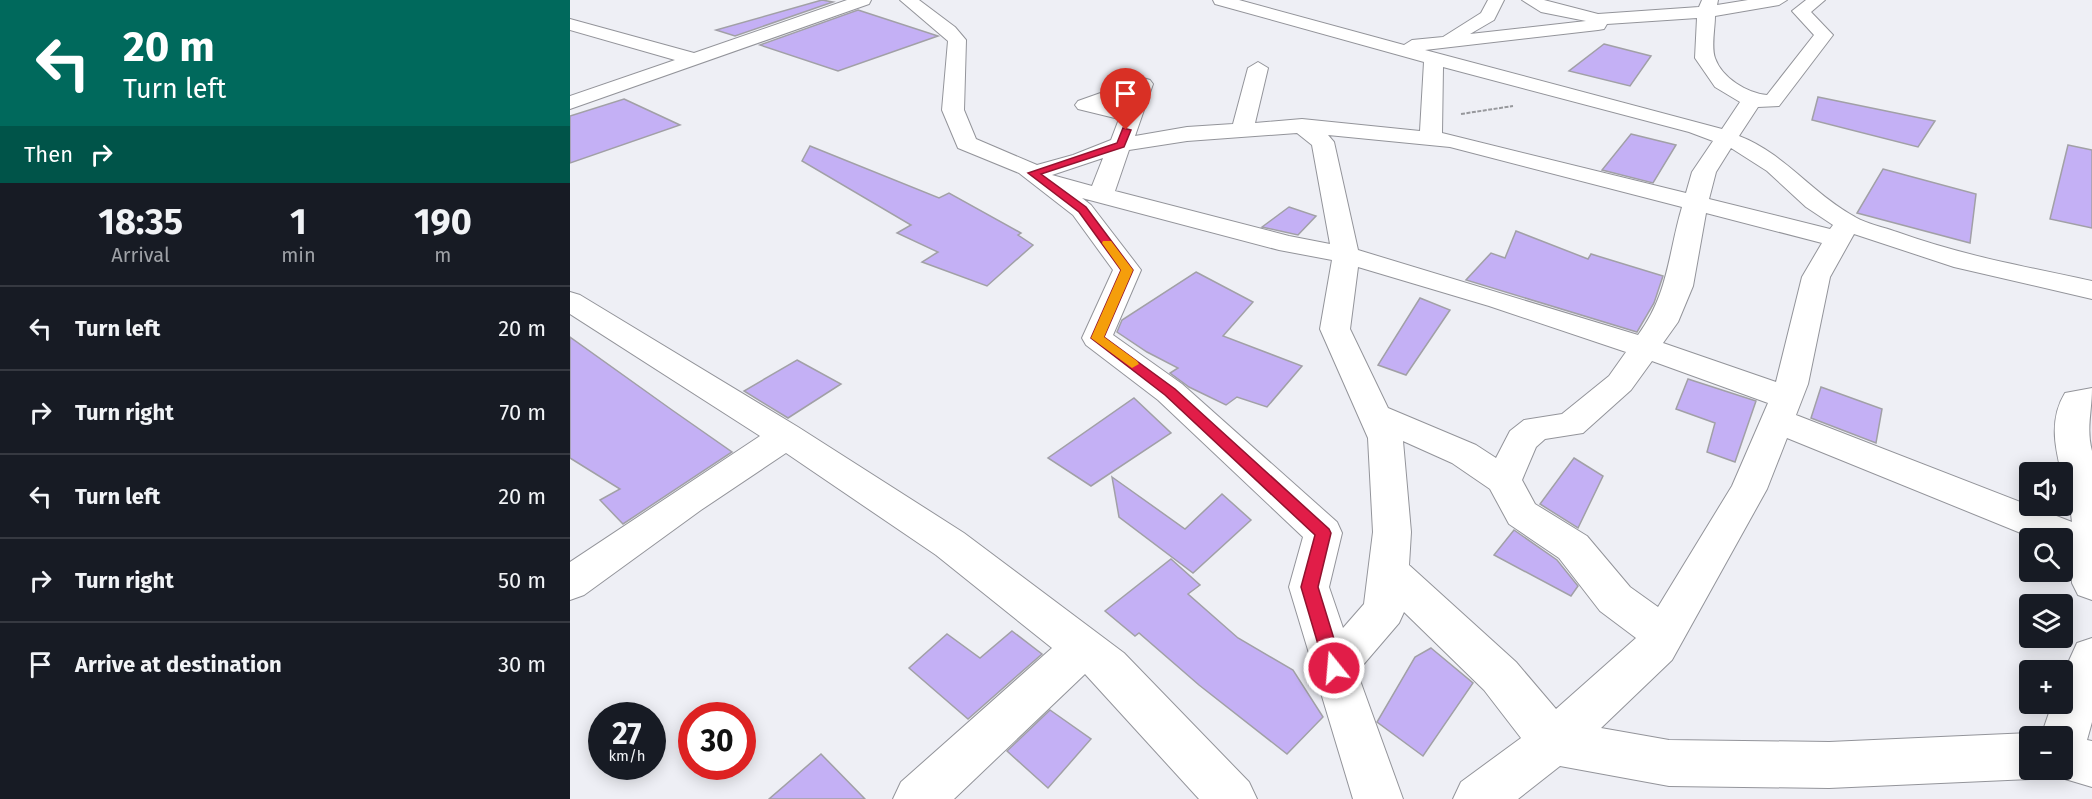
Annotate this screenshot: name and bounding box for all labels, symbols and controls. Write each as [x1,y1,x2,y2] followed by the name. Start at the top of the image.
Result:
[123,22,215,72] text: 20 m
[24,24,102,102] icon: left
[1100,68,1151,130] pin
[123,73,226,105] text: Turn left
[1109,77,1142,110] icon: arrive
[85,138,118,171] icon: right
[24,141,73,168] text: Then
[98,200,183,244] text: 18:35
[290,200,307,244] text: 1
[414,200,472,244] text: 190
[111,243,170,267] text: Arrival
[281,243,316,267] text: min
[434,243,451,267] text: m
[24,312,57,345] icon: left
[75,315,160,342] text: Turn left
[498,315,546,342] text: 20 m
[24,396,57,429] icon: right
[75,399,174,426] text: Turn right
[500,399,546,426] text: 70 m
[2019,462,2073,780] map controls
[2019,462,2073,516] button: sound
[24,480,57,513] icon: left
[75,483,160,510] text: Turn left
[498,483,546,510] text: 20 m
[2019,528,2073,582] button: search
[24,564,57,597] icon: right
[75,567,174,594] text: Turn right
[498,567,546,594] text: 50 m
[2019,594,2073,648] button: layers
[1302,636,1366,700] position arrow
[24,648,57,681] icon: arrive
[75,651,282,678] text: Arrive at destination
[498,651,546,678] text: 30 m
[2019,660,2073,714] button: +
[678,702,756,780] speed limit sign: 30
[612,716,642,752] text: 27
[2019,726,2073,780] button: −
[608,747,646,765] text: km/h

